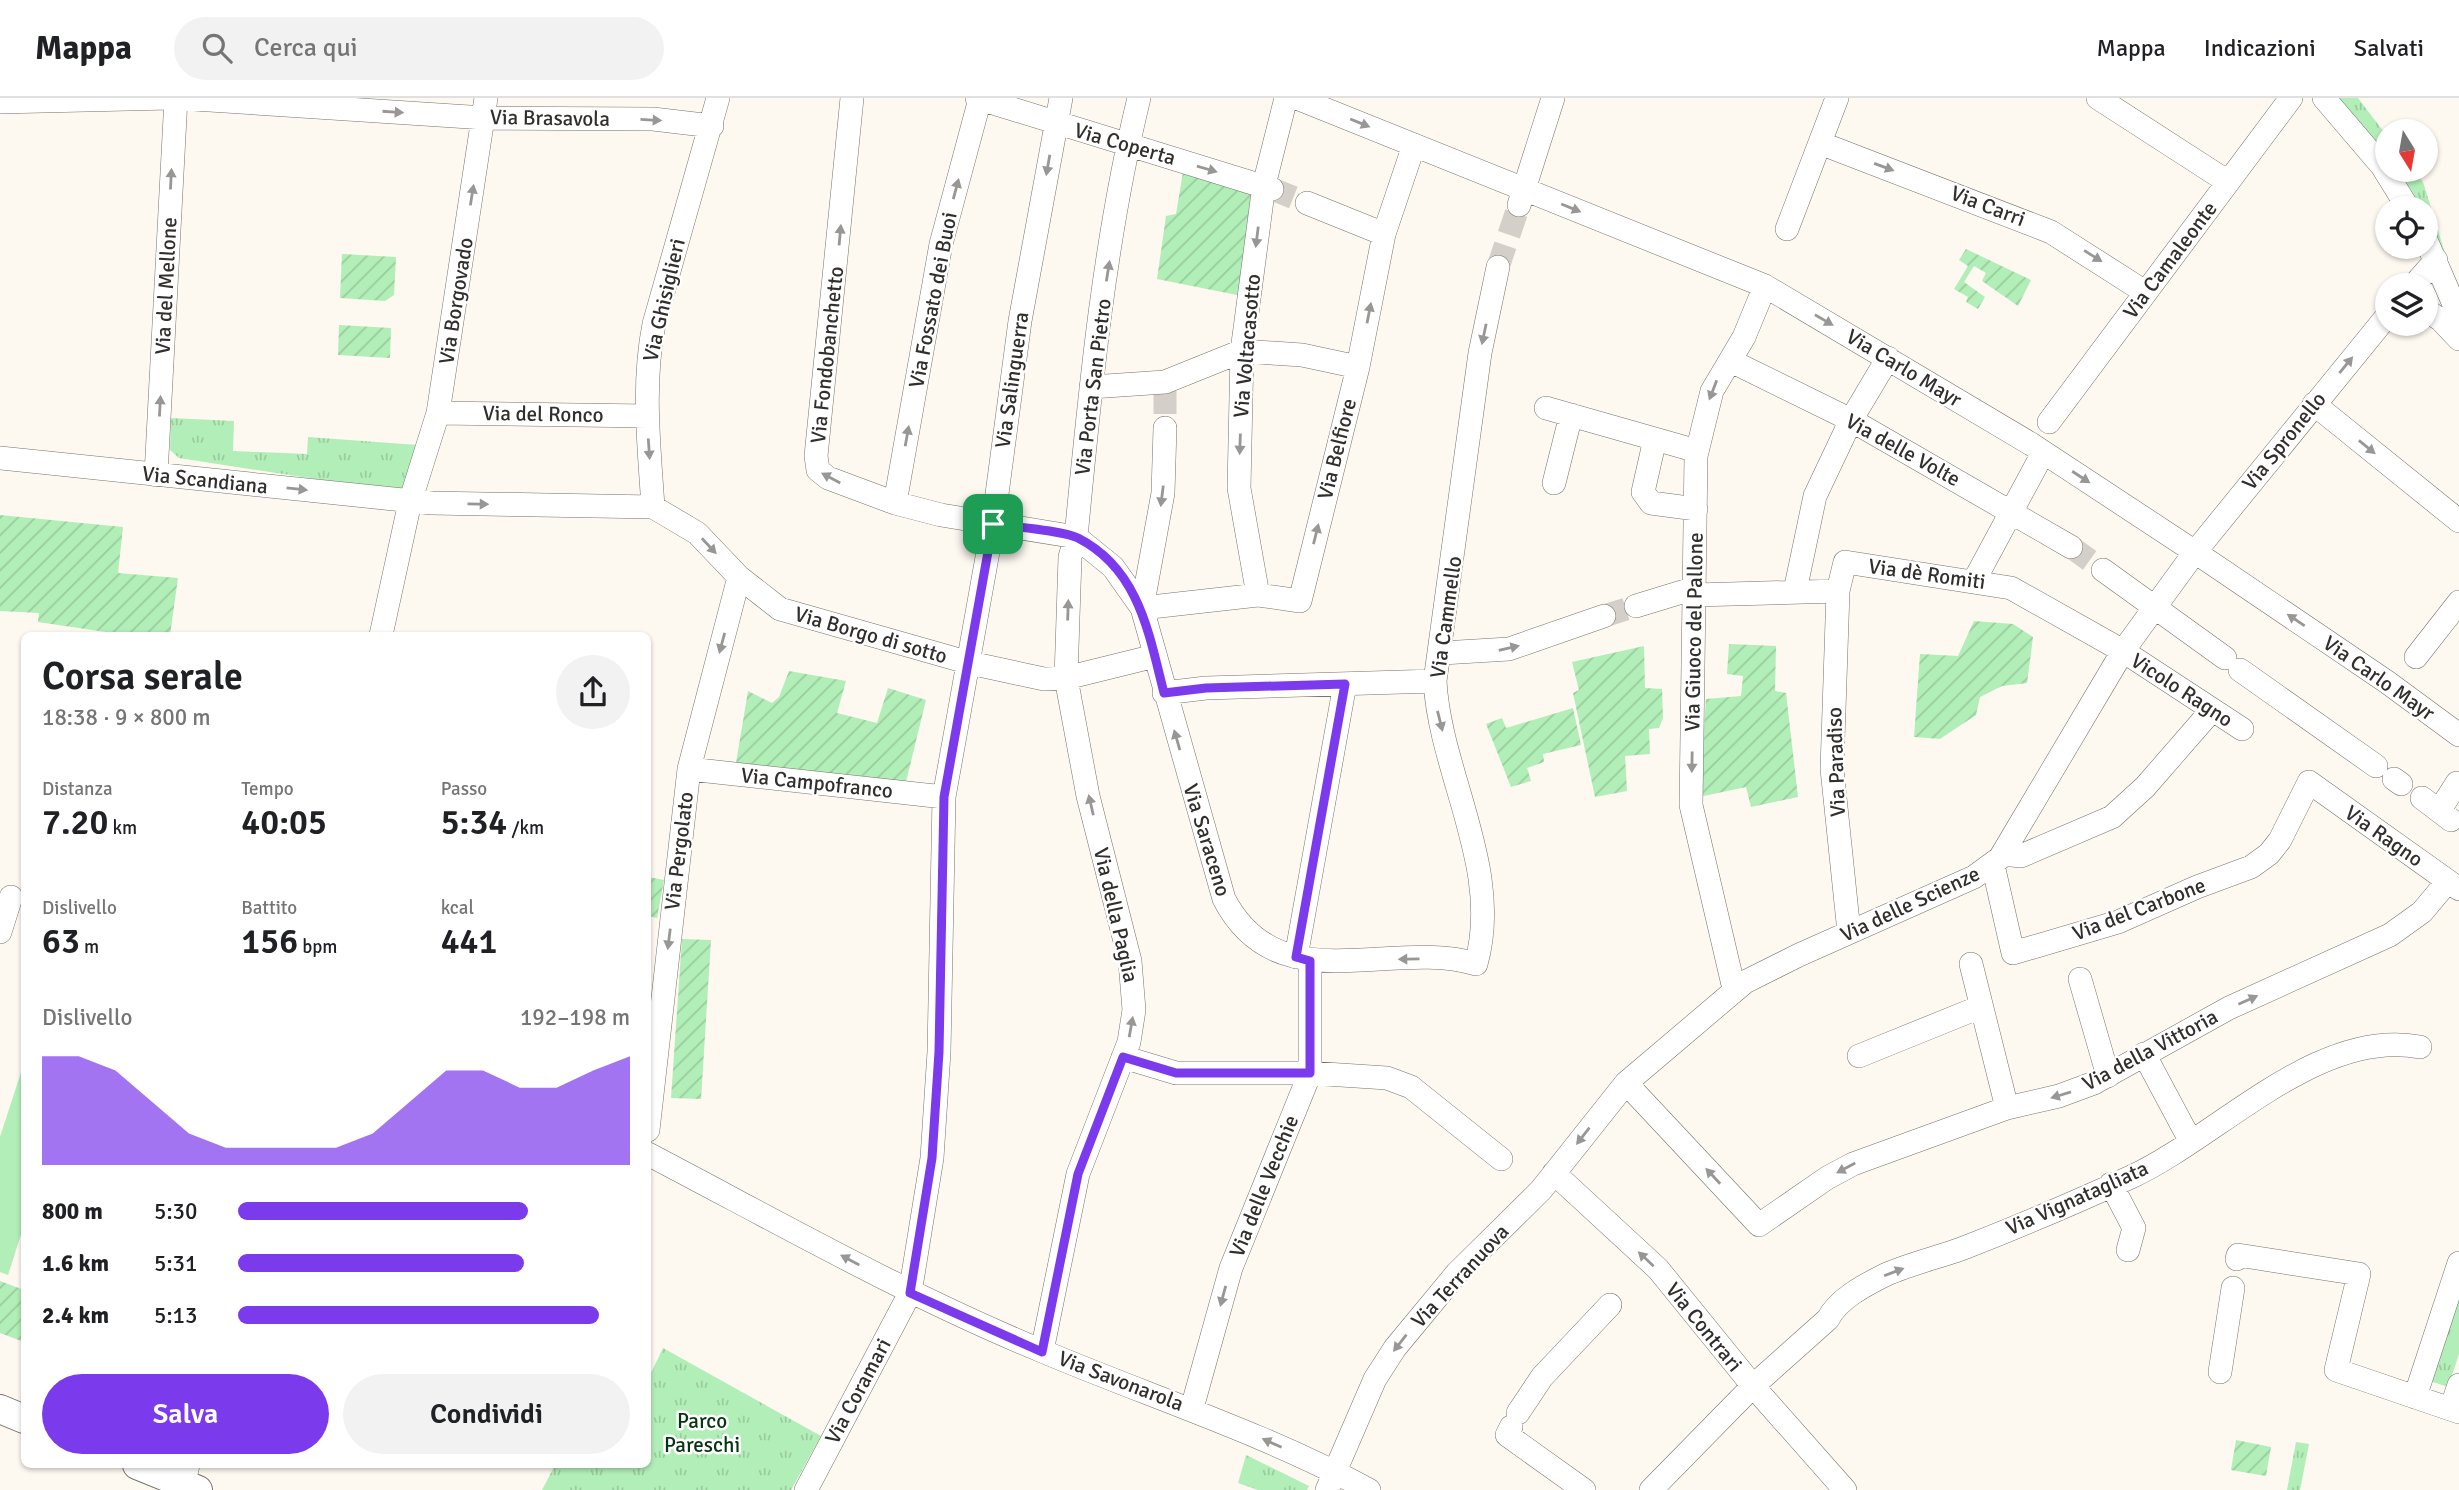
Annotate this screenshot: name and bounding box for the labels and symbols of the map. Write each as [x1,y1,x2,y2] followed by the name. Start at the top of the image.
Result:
[490,104,610,132] street label: Via Brasavola
[382,107,404,118] one-way arrow
[640,114,662,125] one-way arrow
[1071,117,1179,171] street label: Via Coperta
[1350,118,1371,129] one-way arrow
[2375,119,2438,182] north arrow
[1042,154,1053,176] one-way arrow
[1874,162,1895,173] one-way arrow
[1196,164,1217,174] one-way arrow
[166,168,177,190] one-way arrow
[951,178,962,200] one-way arrow
[1947,180,2029,232] street label: Via Carri
[467,184,478,206] one-way arrow
[2117,196,2223,324] street label: Via Camaleonte
[1561,203,1582,214] one-way arrow
[903,210,963,390] street label: Via Fossato dei Buoi
[149,217,183,355] street label: Via del Mellone
[835,224,846,246] one-way arrow
[1252,226,1263,248] one-way arrow
[433,236,479,366] street label: Via Borgovado
[637,236,691,364] street label: Via Ghisiglieri
[2084,249,2103,262] one-way arrow
[1103,260,1114,282] one-way arrow
[805,265,849,445] street label: Via Fondobanchetto
[1228,273,1266,419] street label: Via Voltacasotto
[1069,297,1117,477] street label: Via Porta San Pietro
[1363,302,1374,324] one-way arrow
[990,310,1034,450] street label: Via Salinguerra
[1814,314,1834,326] one-way arrow
[1479,323,1490,345] one-way arrow
[1841,323,1967,413] street label: Via Carlo Mayr
[2338,356,2353,373] one-way arrow
[1708,380,1719,401] one-way arrow
[2236,387,2332,495] street label: Via Spronello
[154,395,165,417] one-way arrow
[1312,396,1362,502] street label: Via Belfiore
[482,400,604,428] street label: Via del Ronco
[1841,408,1965,492] street label: Via delle Volte
[901,425,912,447] one-way arrow
[1234,433,1245,455] one-way arrow
[644,438,655,460] one-way arrow
[2358,439,2376,454] one-way arrow
[141,460,269,500] street label: Via Scandiana
[2072,470,2090,484] one-way arrow
[822,472,841,484] one-way arrow
[286,484,308,495] one-way arrow
[1156,485,1167,507] one-way arrow
[963,494,1023,554] pin
[468,498,490,510] one-way arrow
[1311,523,1322,545] one-way arrow
[1679,532,1709,732] street label: Via Giuoco del Pallone
[701,537,717,554] one-way arrow
[1867,553,1987,595] street label: Via dè Romiti
[1425,554,1467,680] street label: Via Cammello
[1063,599,1074,621] one-way arrow
[792,601,950,669] street label: Via Borgo di sotto
[2286,614,2305,627] one-way arrow
[2318,630,2440,726] street label: Via Carlo Mayr
[716,633,727,655] one-way arrow
[1498,642,1520,653] one-way arrow
[2126,647,2238,733] street label: Vicolo Ragno
[1821,707,1851,817] street label: Via Paradiso
[1435,710,1446,732] one-way arrow
[1172,730,1182,751] one-way arrow
[1686,751,1698,773] one-way arrow
[740,762,894,804] street label: Via Campofranco
[1178,781,1236,899] street label: Via Saraceno
[659,790,699,912] street label: Via Pergolato
[1085,794,1096,816] one-way arrow
[2340,800,2428,872] street label: Via Ragno
[1088,845,1144,985] street label: Via della Paglia
[1836,860,1984,948] street label: Via delle Scienze
[2069,872,2209,946] street label: Via del Carbone
[663,928,674,950] one-way arrow
[1398,953,1420,965] one-way arrow
[2237,994,2258,1005] one-way arrow
[2078,1003,2222,1097] street label: Via della Vittoria
[1126,1016,1137,1038] one-way arrow
[2050,1090,2071,1100] one-way arrow
[1224,1111,1304,1261] street label: Via delle Vecchie
[1576,1128,1591,1145] one-way arrow
[2002,1155,2152,1241] street label: Via Vignatagliata
[1836,1162,1856,1174] one-way arrow
[1705,1168,1721,1185] one-way arrow
[1406,1219,1514,1333] street label: Via Terranuova
[1637,1251,1655,1267] one-way arrow
[840,1255,860,1266] one-way arrow
[1883,1267,1904,1278] one-way arrow
[1660,1277,1748,1377] street label: Via Contrari
[1217,1286,1228,1308] one-way arrow
[1392,1333,1407,1351] one-way arrow
[819,1334,897,1448] street label: Via Coramari
[1055,1345,1187,1417] street label: Via Savonarola
[664,1408,740,1458] park label: Parco Pareschi
[1262,1437,1282,1449] one-way arrow

